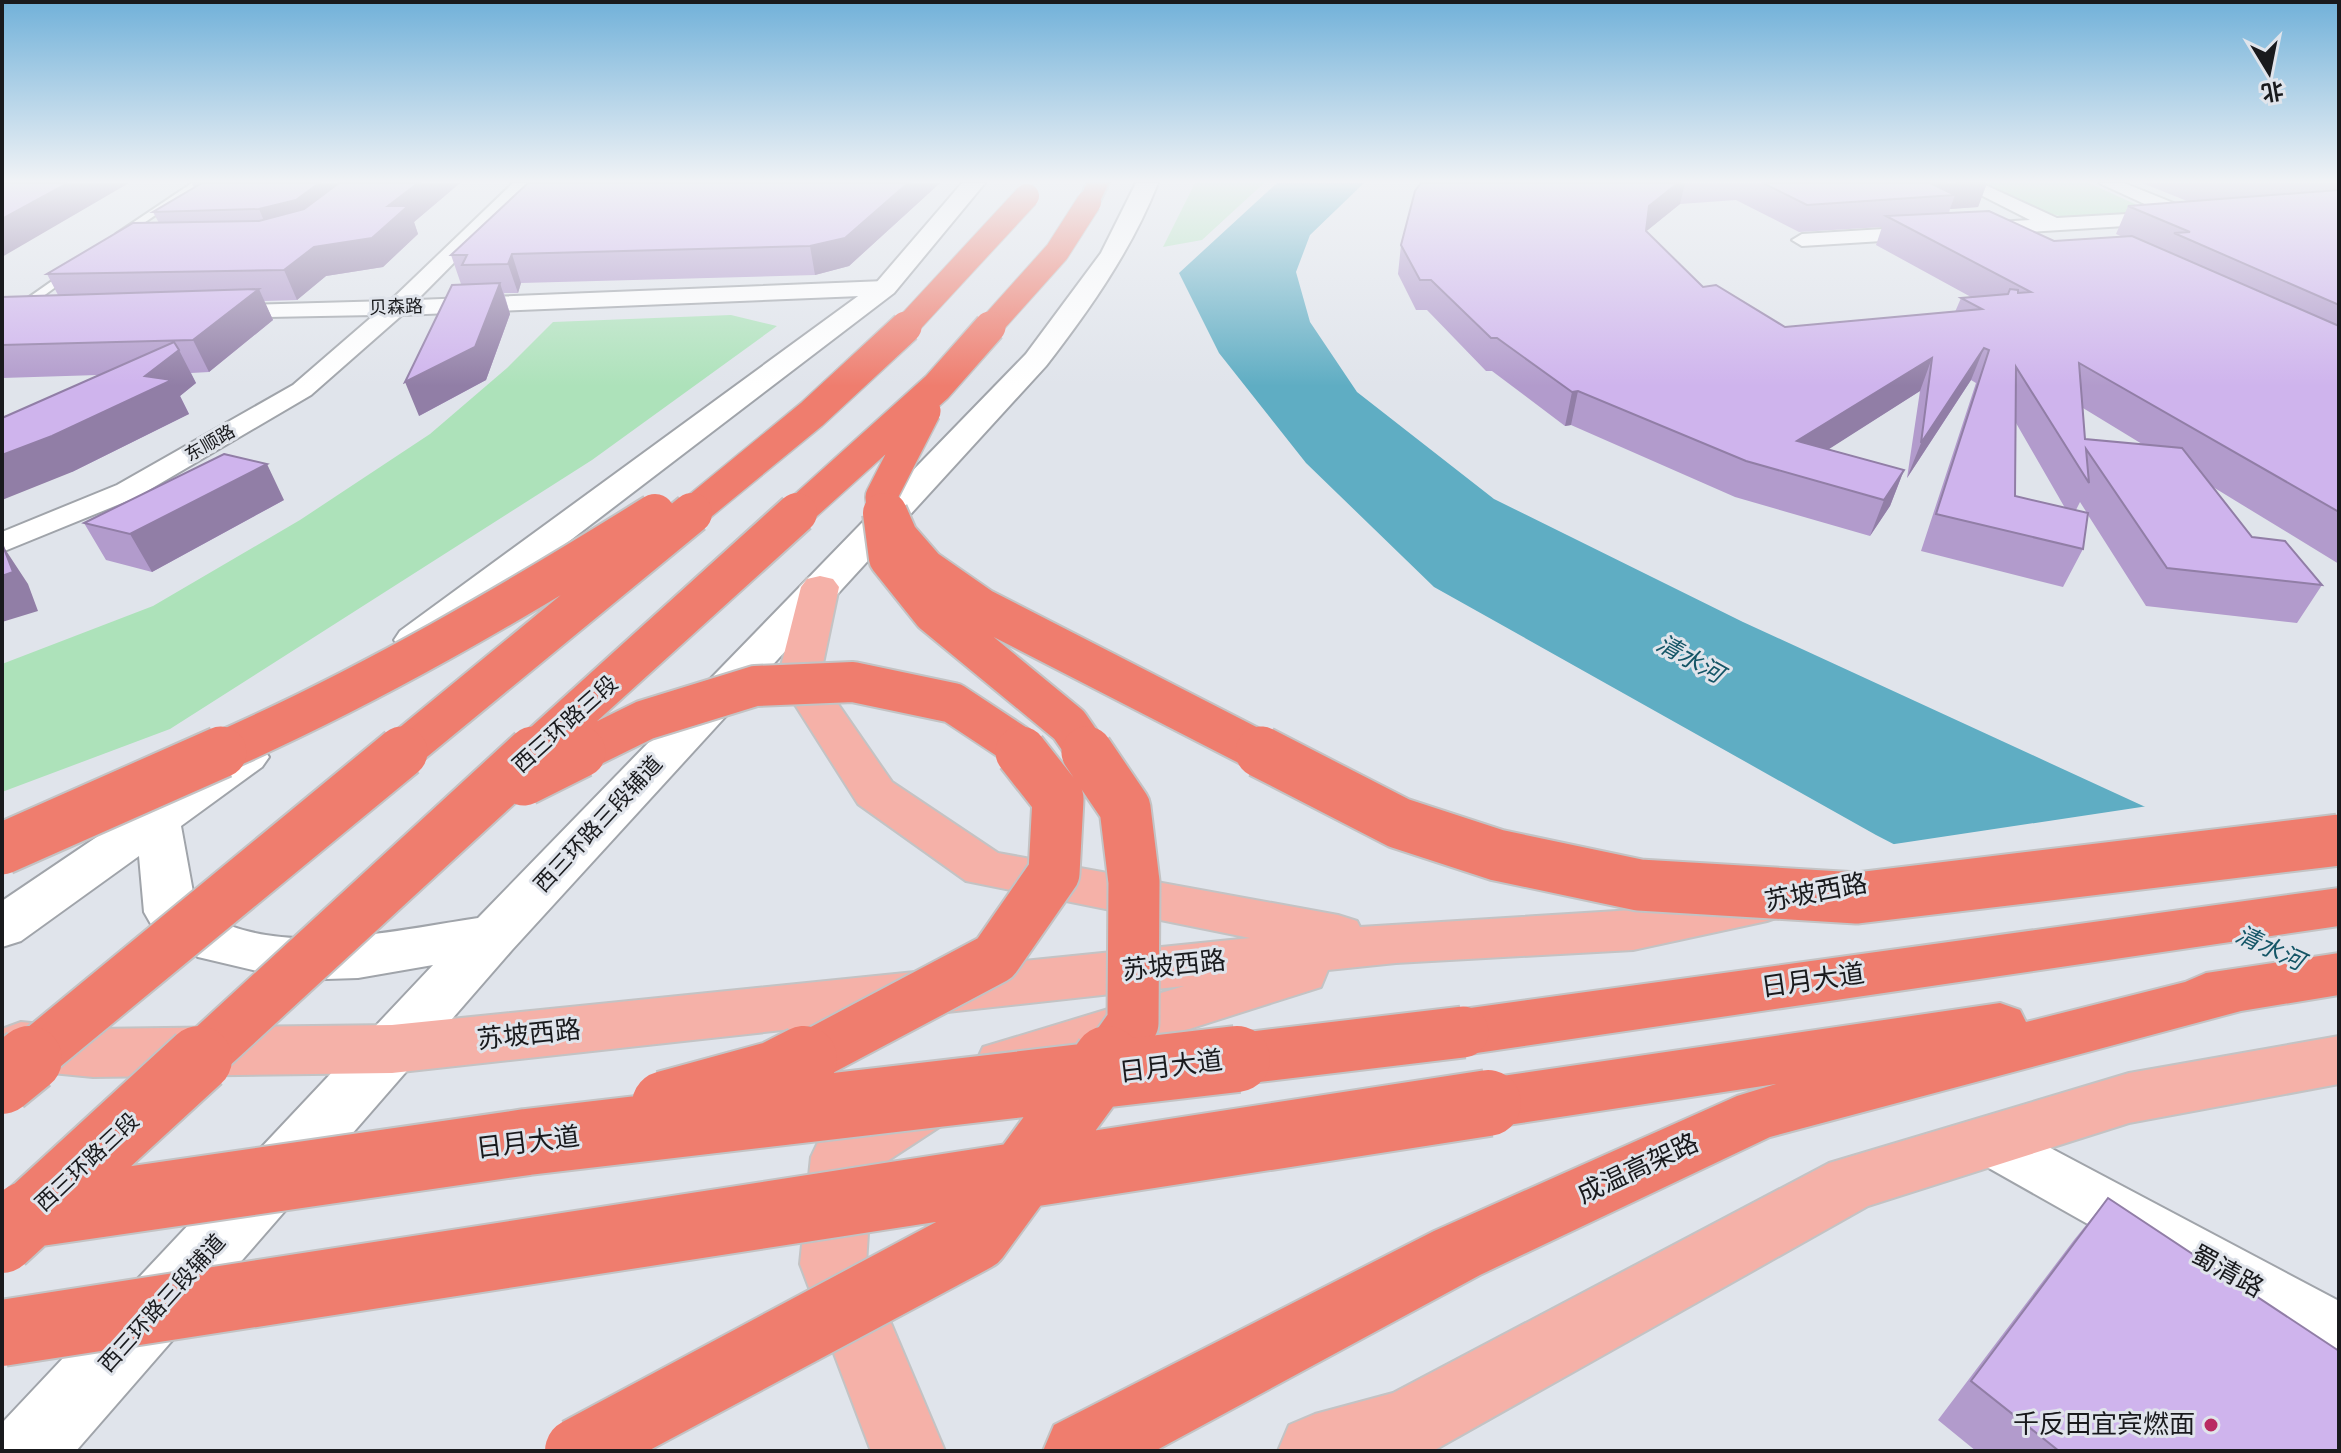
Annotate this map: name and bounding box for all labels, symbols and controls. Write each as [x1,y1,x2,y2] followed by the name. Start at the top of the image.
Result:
[2229,32,2309,112] north arrow
[2259,76,2286,106] text: 北
[369,295,423,319] street label: 贝森路
[181,420,239,466] street label: 东顺路
[1651,628,1732,692] water label: 清水河
[507,670,623,778] street label: 西三环路三段
[528,750,668,898] street label: 西三环路三段辅道
[1762,867,1870,919] street label: 苏坡西路
[2231,919,2313,978] water label: 清水河
[1121,945,1227,987] street label: 苏坡西路
[1759,958,1867,1004] street label: 日月大道
[476,1014,582,1056] street label: 苏坡西路
[1117,1045,1225,1089] street label: 日月大道
[30,1107,144,1217] street label: 西三环路三段
[474,1121,582,1165] street label: 日月大道
[1572,1127,1704,1211] street label: 成温高架路
[93,1229,231,1377] street label: 西三环路三段辅道
[2185,1239,2269,1305] street label: 蜀清路
[2013,1409,2195,1441] place label: 千反田宜宾燃面
[2202,1416,2220,1434] marker: 千反田宜宾燃面

